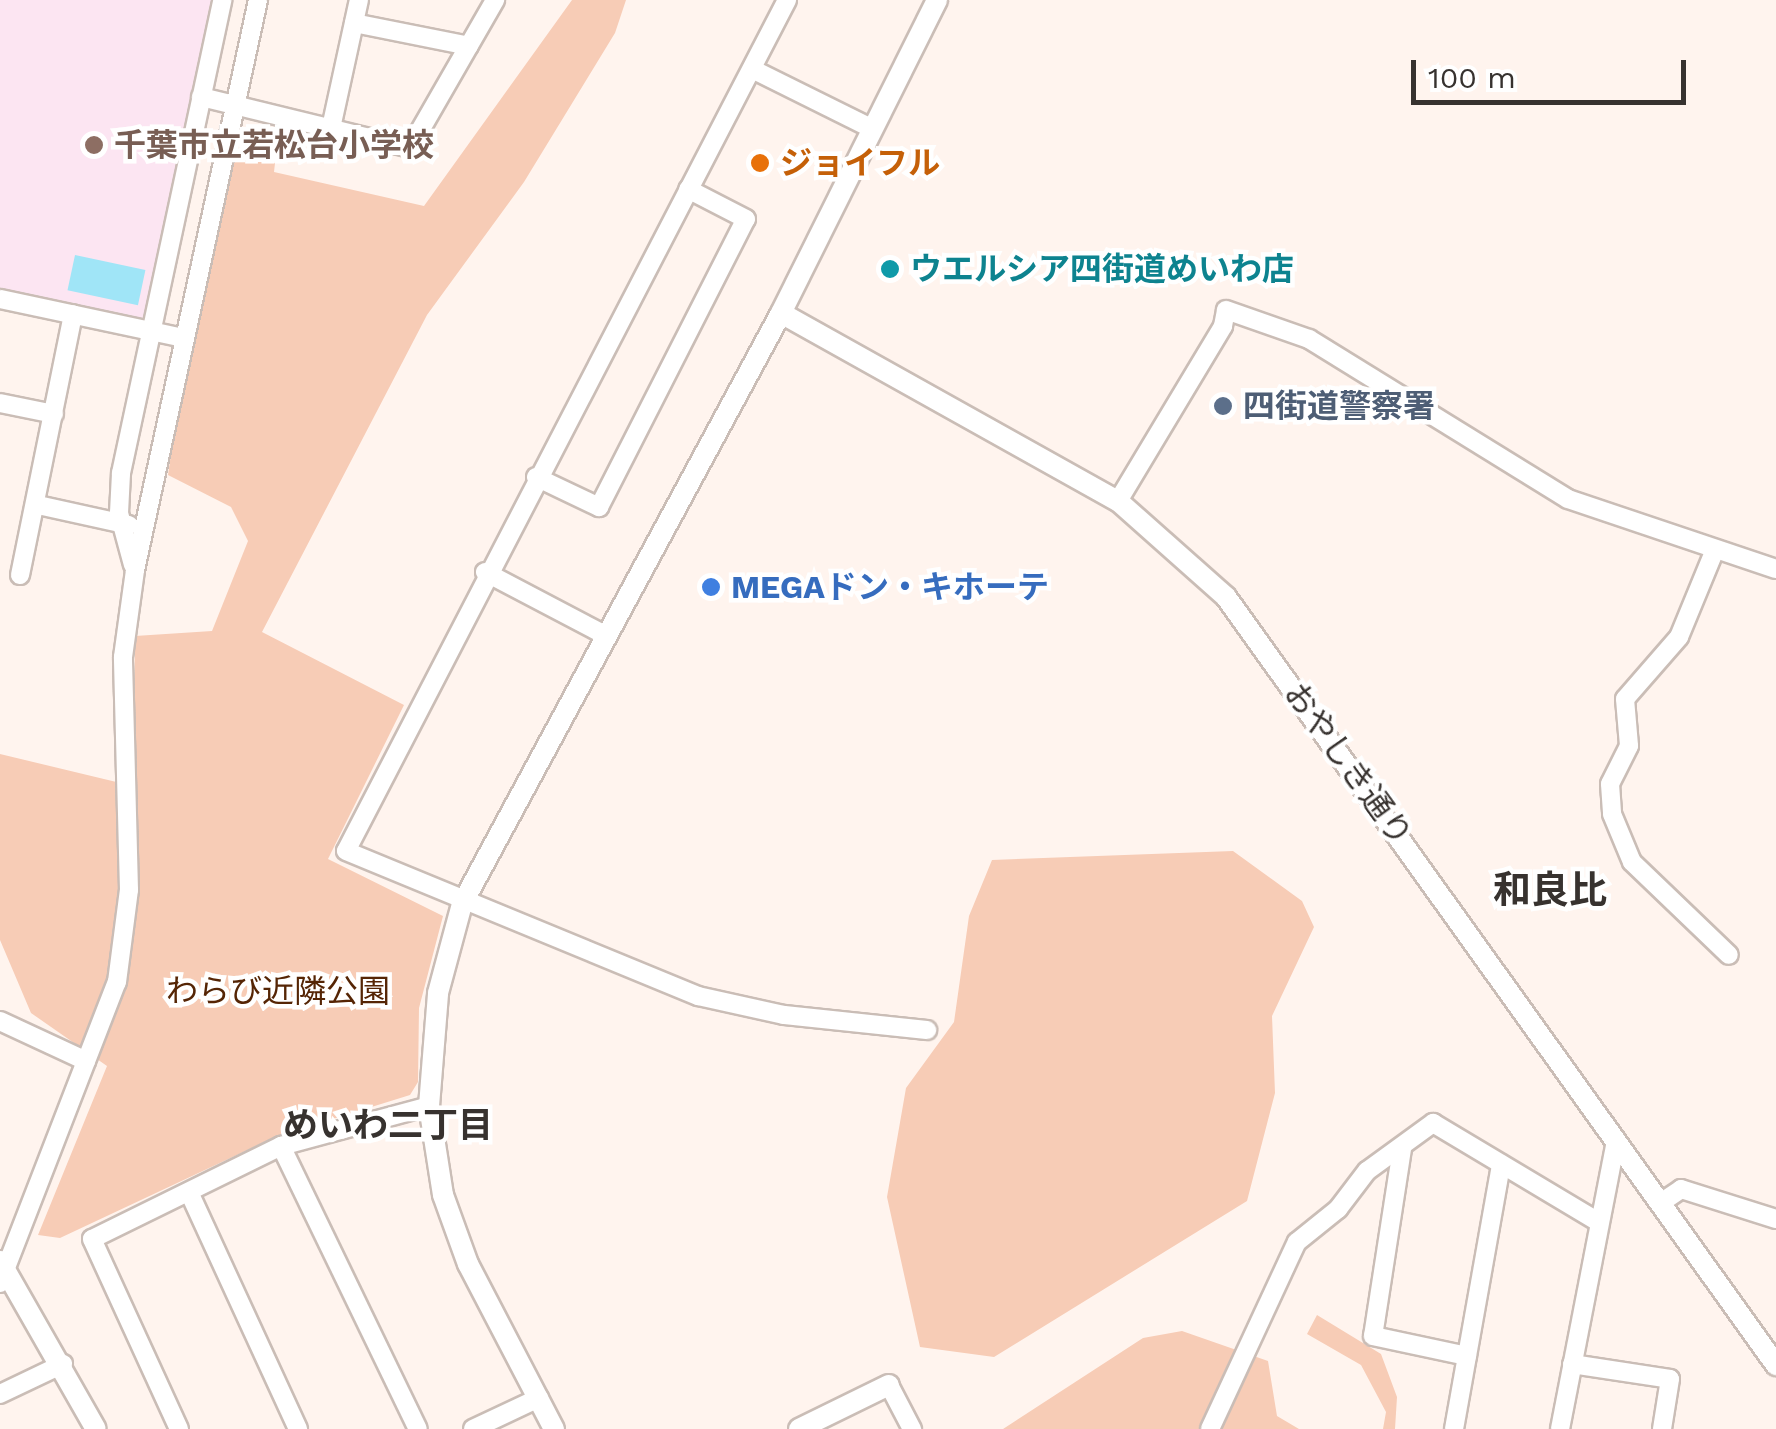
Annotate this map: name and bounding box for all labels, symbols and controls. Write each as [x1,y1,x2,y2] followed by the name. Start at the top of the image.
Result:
[1416,40,1691,102] scale bar
[1428,60,1516,95] text: 100 m
[114,126,434,164] place label: 千葉市立若松台小学校
[83,134,105,156] marker: 千葉市立若松台小学校
[780,144,940,182] place label: ジョイフル
[749,152,771,174] marker: ジョイフル
[910,250,1294,288] place label: ウエルシア四街道めいわ店
[879,258,901,280] marker: ウエルシア四街道めいわ店
[1243,387,1435,425] place label: 四街道警察署
[1212,395,1234,417] marker: 四街道警察署
[731,568,1049,606] place label: MEGAドン・キホーテ
[700,576,722,598] marker: MEGAドン・キホーテ
[1276,675,1420,853] street label: おやしき通り
[1493,868,1607,914] district label: 和良比
[166,972,390,1010] park label: わらび近隣公園
[283,1104,493,1146] district label: めいわ二丁目

